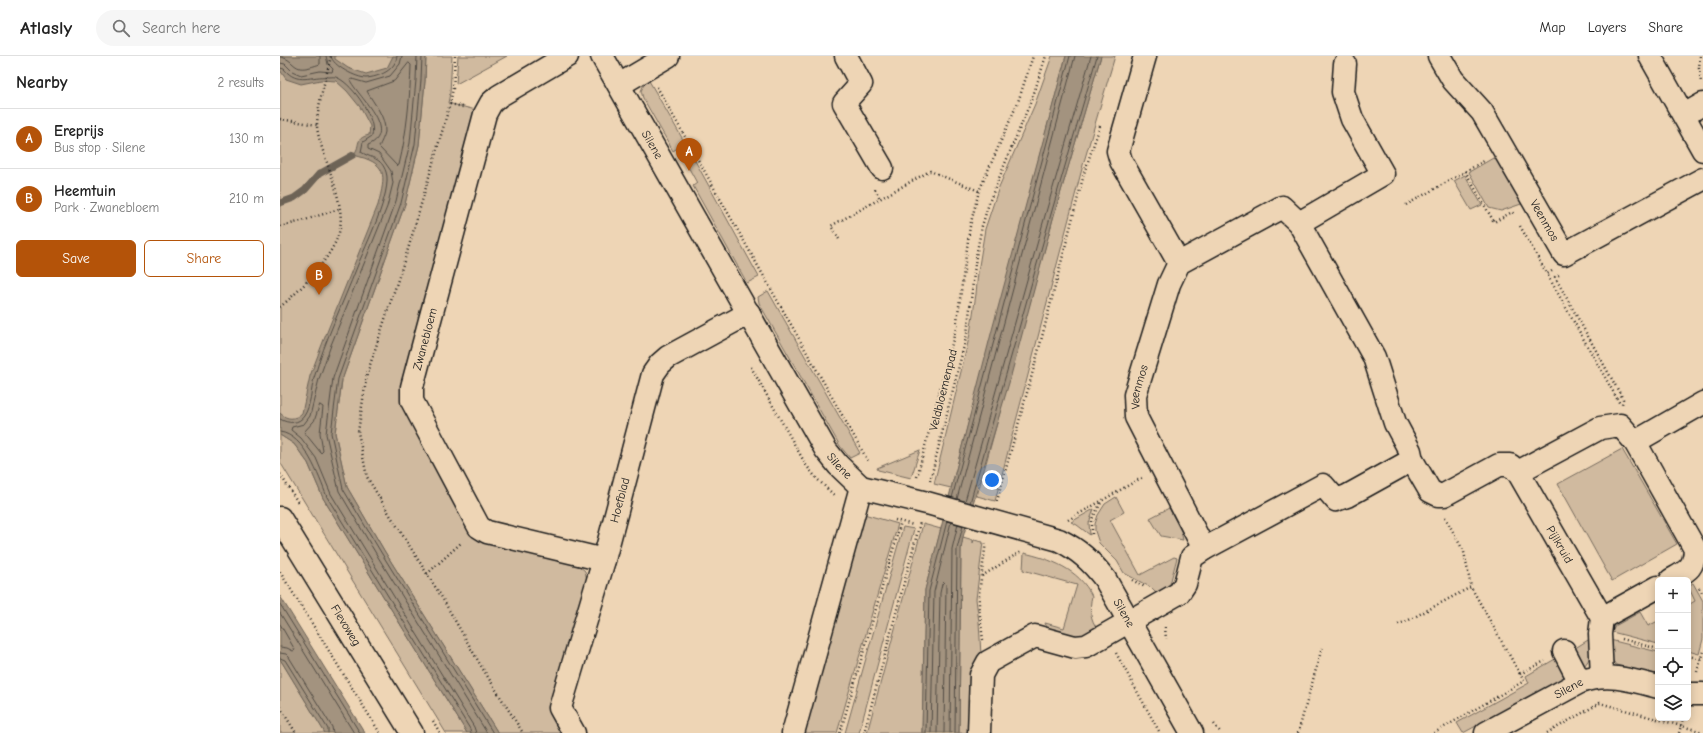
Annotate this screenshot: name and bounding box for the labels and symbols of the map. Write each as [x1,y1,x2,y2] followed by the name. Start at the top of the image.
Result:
[639,128,666,161] street label: Silene
[676,138,702,171] pin: A
[1527,197,1562,244] street label: Veenmos
[306,262,332,295] pin: B
[410,306,440,372] street label: Zwanebloem
[926,348,960,432] street label: Veldbloemenpad
[1128,363,1151,410] street label: Veenmos
[824,450,855,482] street label: Silene
[982,470,1002,490] your location
[607,476,632,524] street label: Hoefblad
[1543,523,1576,566] street label: Pijlkruid
[1110,596,1138,630] street label: Silene
[328,602,364,649] street label: Flevoweg
[1552,675,1585,702] street label: Silene

